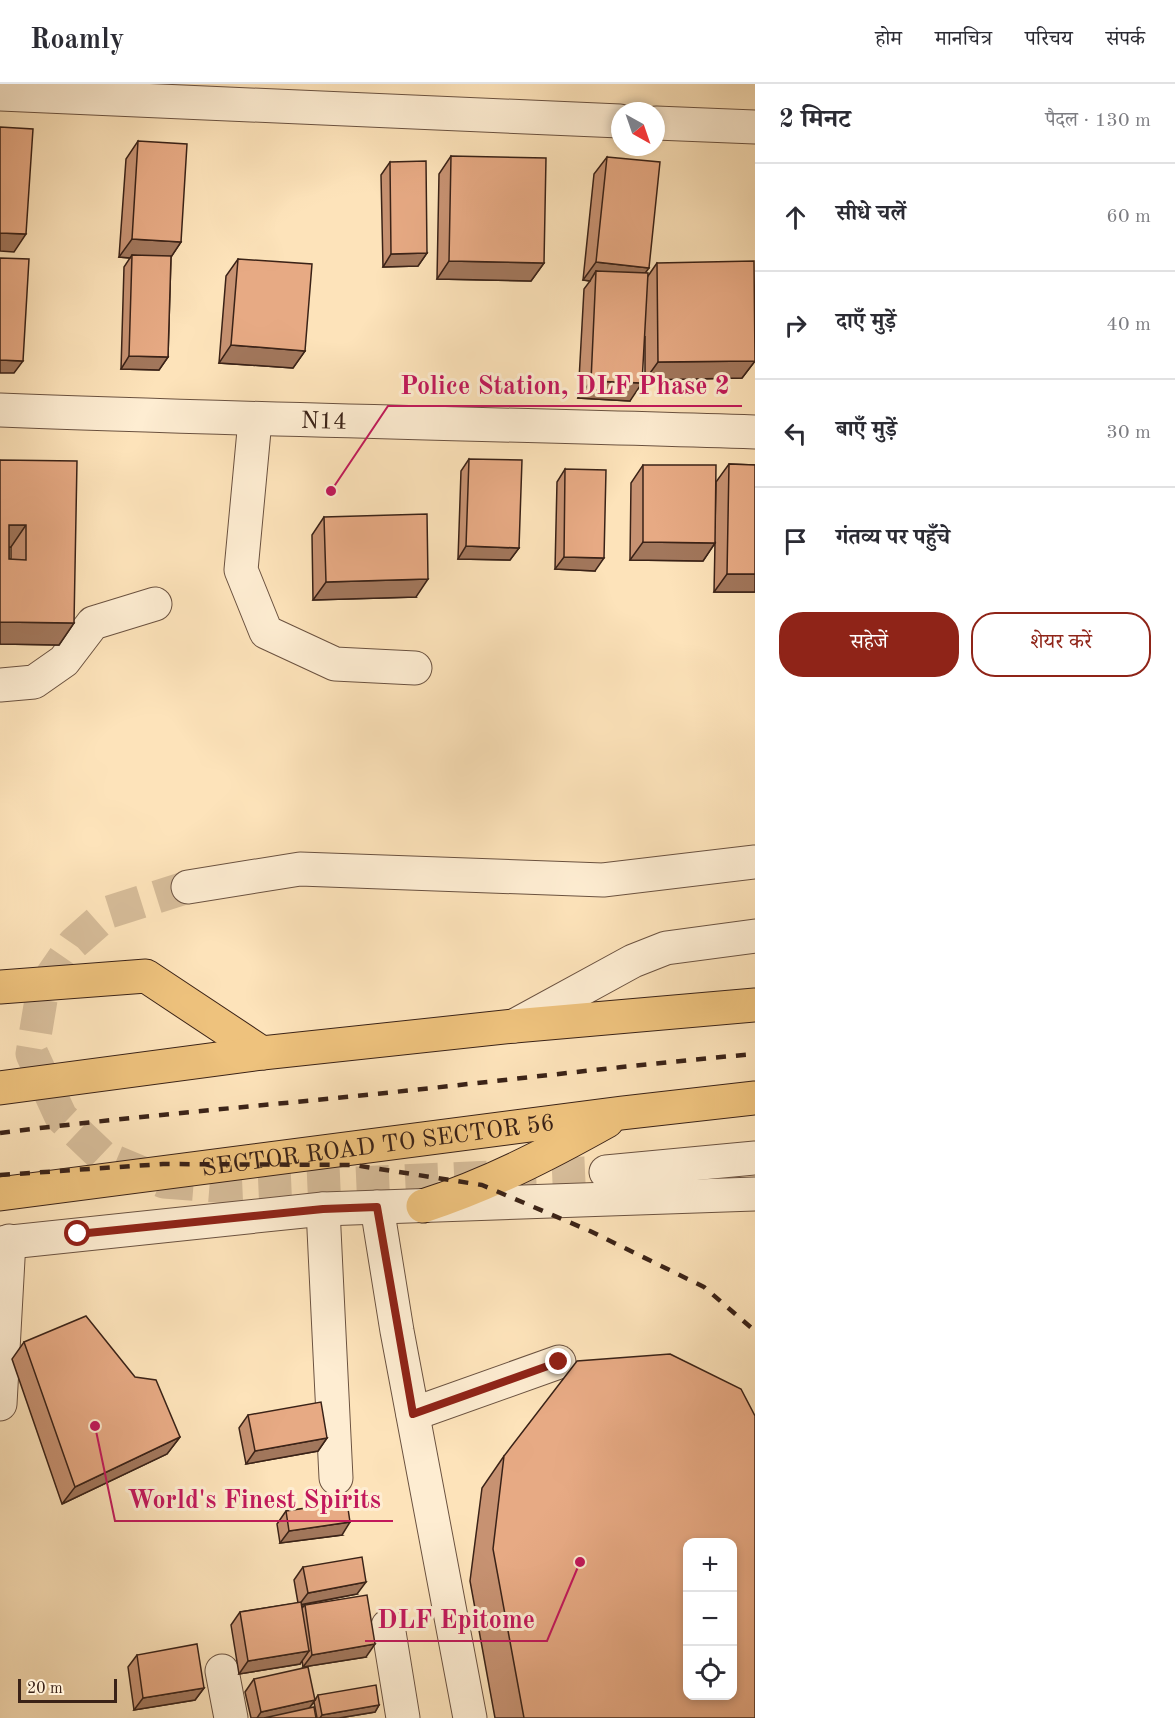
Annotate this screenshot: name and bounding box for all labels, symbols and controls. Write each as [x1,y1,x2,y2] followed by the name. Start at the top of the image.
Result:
[30,27,124,55] text: Roamly
[875,29,902,50] text: होम
[935,29,992,50] text: मानचित्र
[1025,29,1073,50] text: परिचय
[1106,29,1145,50] text: संपर्क
[611,102,665,156] north arrow
[779,107,851,133] text: 2 मिनट
[1045,111,1151,131] text: पैदल · 130 m
[779,201,812,234] icon: ahead
[836,203,906,225] text: सीधे चलें
[1106,207,1151,227] text: 60 m
[779,309,812,342] icon: right
[836,311,896,333] text: दाएँ मुड़ें
[1106,315,1151,335] text: 40 m
[388,362,742,406] callout: Police Station, DLF Phase 2
[400,374,730,400] text: Police Station, DLF Phase 2
[300,410,347,435] street label: N14
[779,417,812,450] icon: left
[836,419,897,441] text: बाएँ मुड़ें
[1106,423,1151,443] text: 30 m
[779,525,812,558] icon: arrive
[836,527,950,549] text: गंतव्य पर पहुँचे
[779,612,959,677] button: सहेजें
[971,612,1151,677] button: शेयर करें
[200,1112,556,1182] street label: SECTOR ROAD TO SECTOR 56
[64,1220,90,1246] route start
[545,1348,571,1374] route end
[115,1477,393,1521] callout: World's Finest Spirits
[127,1488,381,1514] text: World's Finest Spirits
[683,1538,737,1700] map controls
[683,1538,737,1592] button: +
[683,1592,737,1646] button: −
[365,1597,547,1641] callout: DLF Epitome
[377,1608,535,1634] text: DLF Epitome
[683,1646,737,1700] button: locate
[18,1676,117,1704] scale bar
[27,1681,63,1697] text: 20 m

